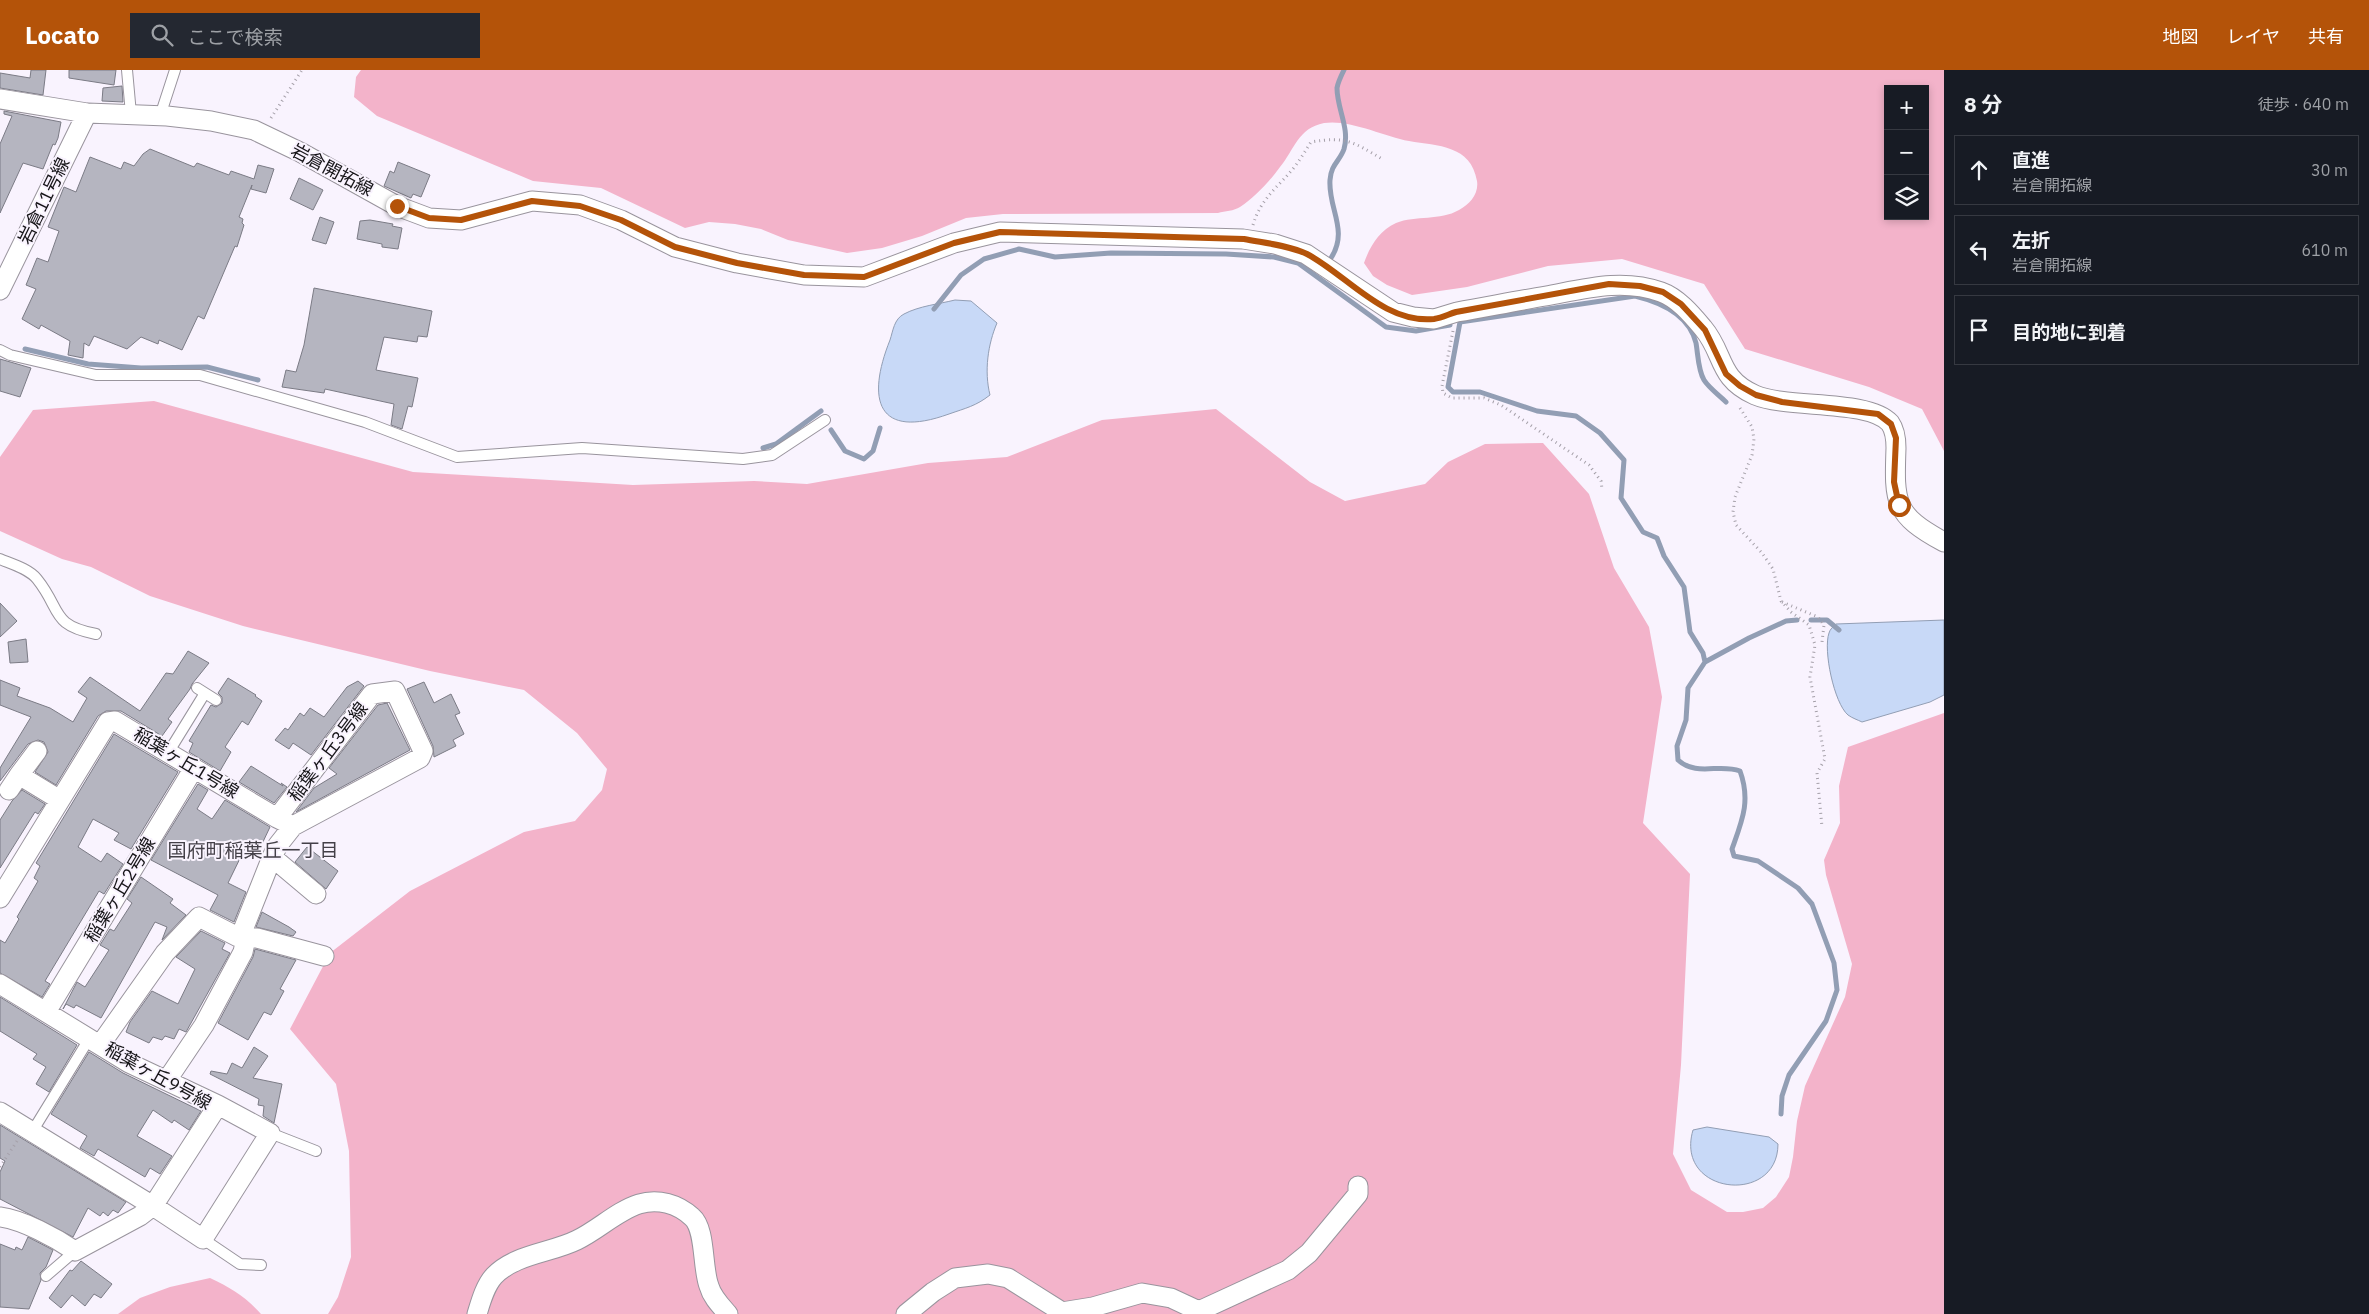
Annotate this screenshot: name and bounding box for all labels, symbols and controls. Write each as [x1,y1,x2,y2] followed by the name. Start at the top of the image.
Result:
[130,13,480,58] search box
[25,19,100,51] text: Locato
[148,21,176,49] icon: search
[188,25,283,49] text: ここで検索
[2163,25,2199,48] text: 地図
[2227,25,2280,48] text: レイヤ
[2308,25,2344,48] text: 共有
[1884,85,1929,220] map controls
[1884,85,1929,130] button: +
[1964,90,2003,118] text: 8 分
[2258,94,2349,114] text: 徒歩 · 640 m
[1884,130,1929,175] button: −
[287,138,377,201] street label: 岩倉開拓線
[2012,148,2050,172] text: 直進
[13,154,74,248] street label: 岩倉11号線
[1965,156,1993,184] icon: ahead
[2311,160,2348,180] text: 30 m
[1884,175,1929,220] button: layers
[2012,175,2092,195] text: 岩倉開拓線
[386,195,409,218] route end
[2012,228,2050,252] text: 左折
[1965,236,1993,264] icon: left
[2301,240,2348,260] text: 610 m
[2012,255,2092,275] text: 岩倉開拓線
[1965,316,1993,344] icon: arrive
[2012,320,2126,344] text: 目的地に到着
[1888,494,1911,517] route start
[283,697,373,806] street label: 稲葉ヶ丘3号線
[129,722,243,803] street label: 稲葉ヶ丘1号線
[79,833,160,947] street label: 稲葉ヶ丘2号線
[167,838,339,862] district label: 国府町稲葉丘一丁目
[101,1037,216,1114] street label: 稲葉ヶ丘9号線

